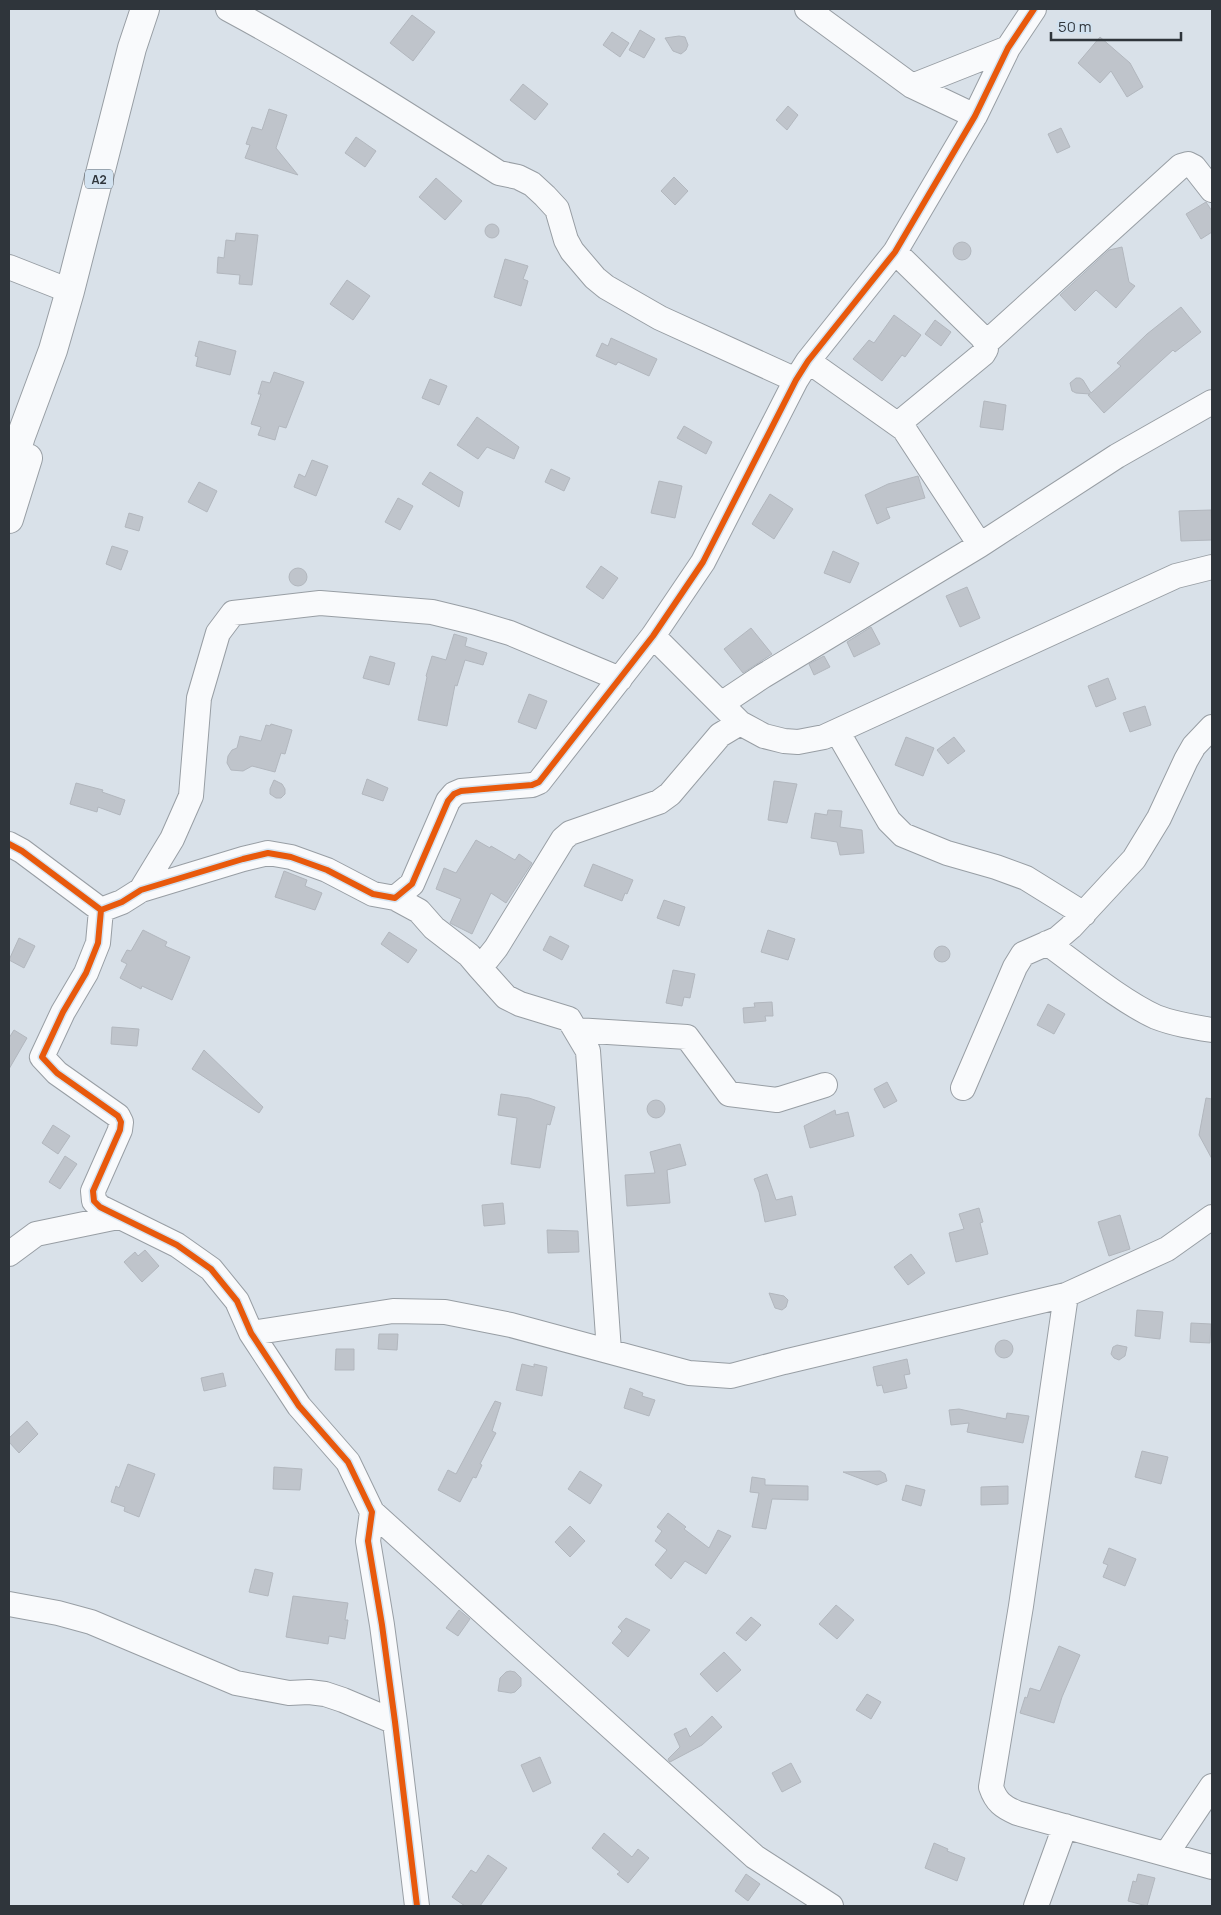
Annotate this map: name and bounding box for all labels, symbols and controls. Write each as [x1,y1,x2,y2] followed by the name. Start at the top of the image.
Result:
[1051,10,1181,42] scale bar
[1058,16,1092,37] text: 50 m
[85,170,113,188] road number: A2

